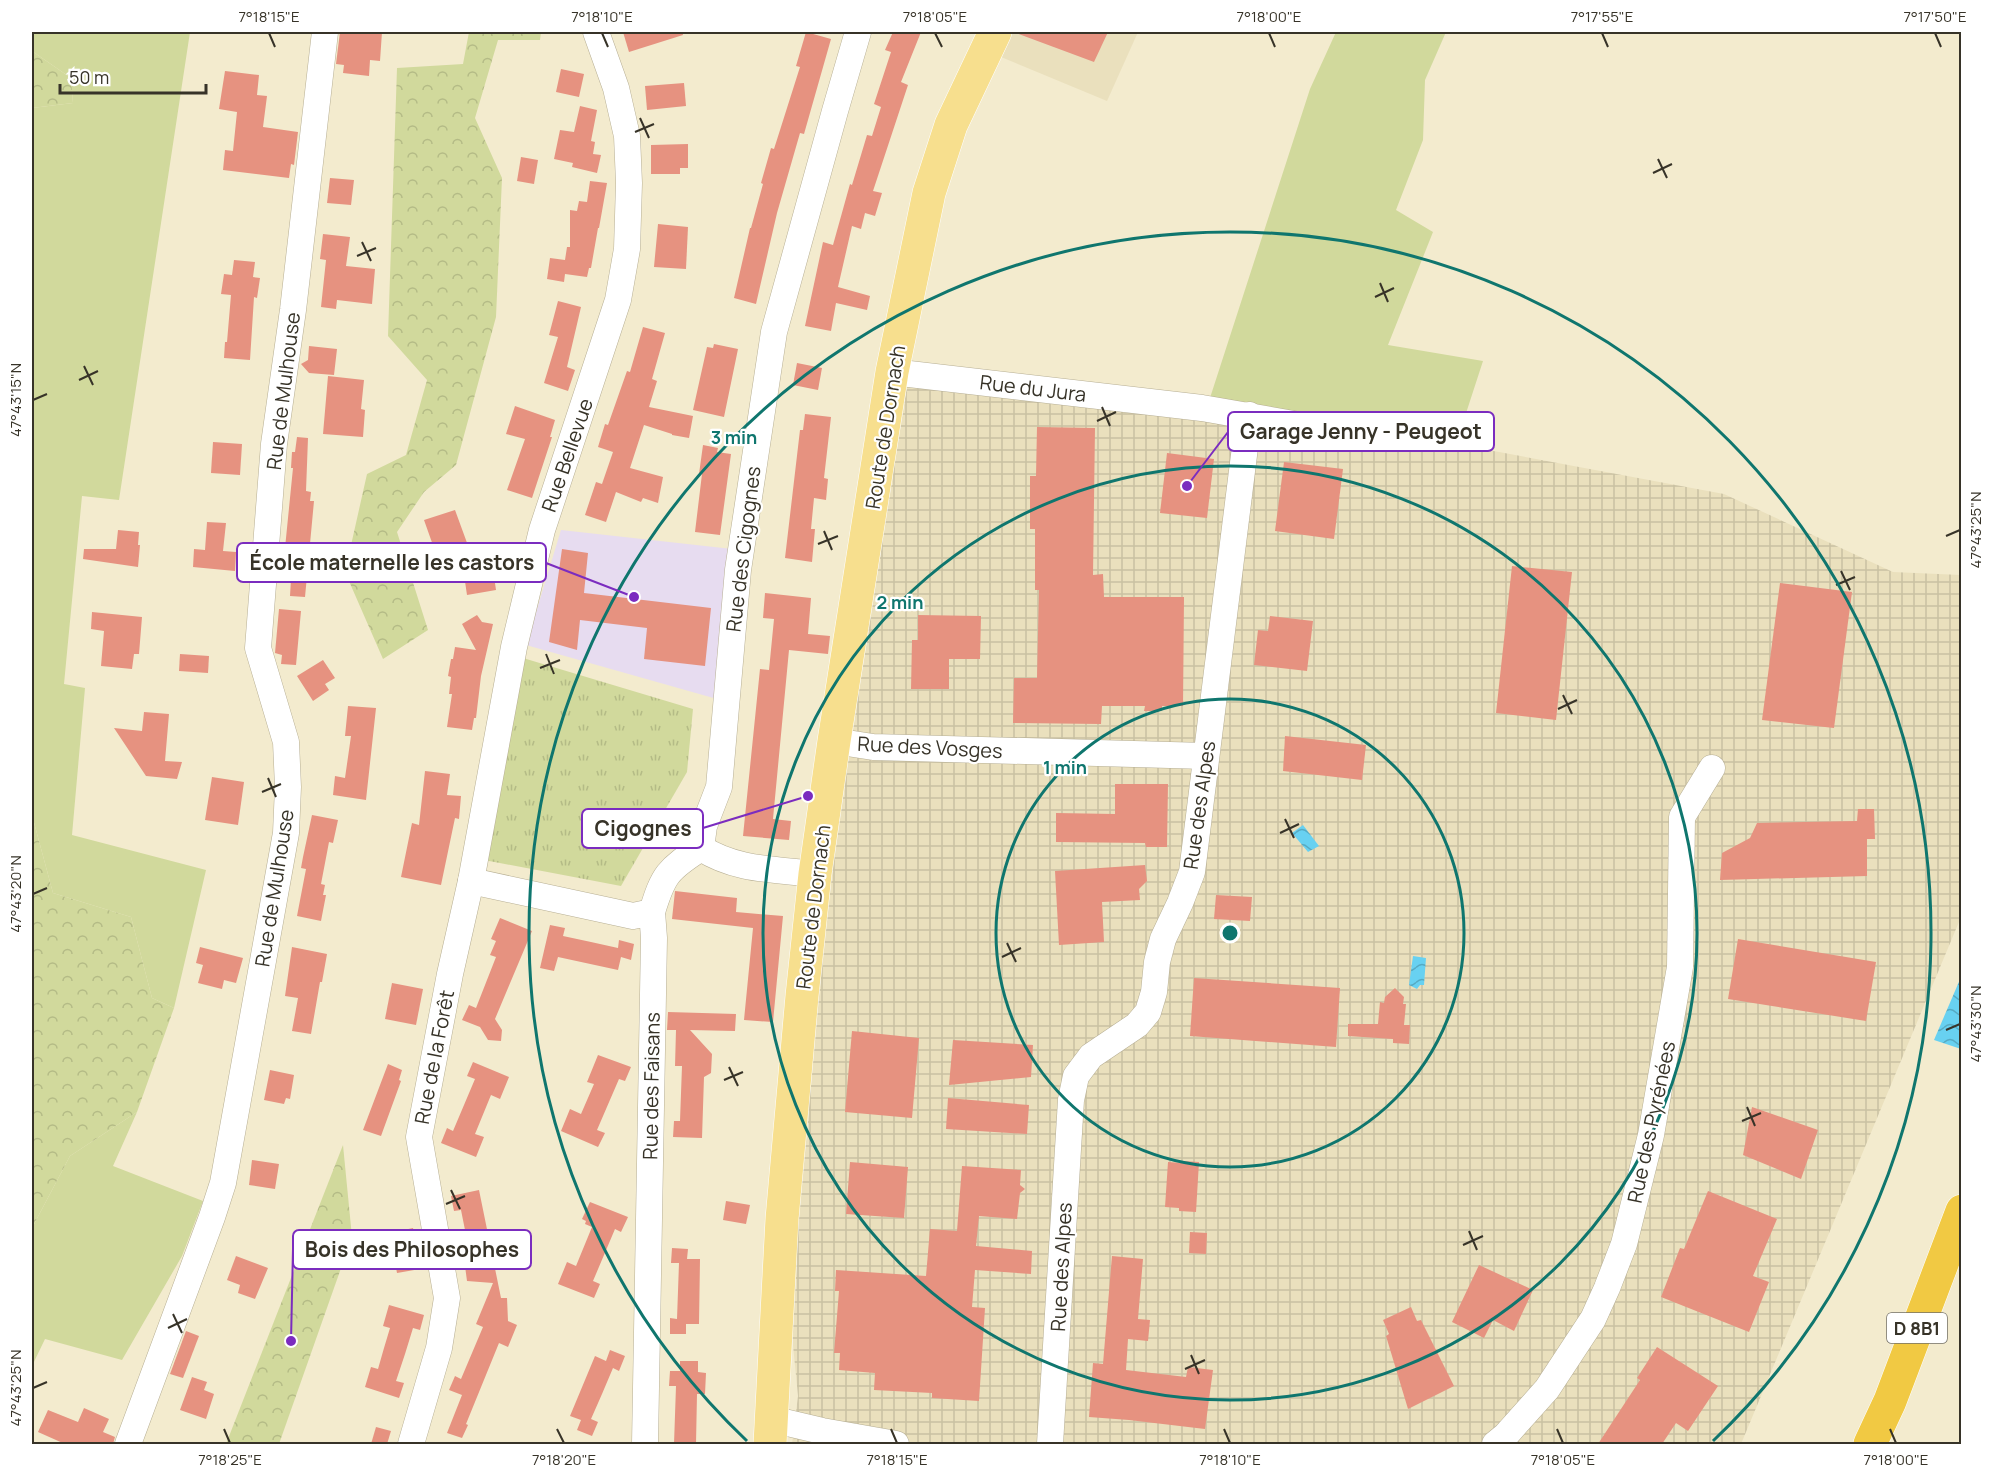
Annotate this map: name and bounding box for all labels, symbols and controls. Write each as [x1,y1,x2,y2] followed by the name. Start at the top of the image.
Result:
[239,6,299,27] text: 7°18'15"E
[571,6,633,27] text: 7°18'10"E
[903,6,967,27] text: 7°18'05"E
[1237,6,1301,27] text: 7°18'00"E
[1571,6,1633,27] text: 7°17'55"E
[1903,6,1967,27] text: 7°17'50"E
[60,57,206,95] scale bar
[69,65,109,89] text: 50 m
[260,311,306,471] street label: Rue de Mulhouse
[859,343,911,511] street label: Route de Dornach
[5,363,26,437] text: 47°43'15"N
[978,368,1088,408] street label: Rue du Jura
[535,395,599,515] street label: Rue Bellevue
[1228,412,1494,451] callout: Garage Jenny - Peugeot
[1240,417,1482,445] text: Garage Jenny - Peugeot
[711,425,757,449] text: 3 min
[719,465,767,633] street label: Rue des Cigognes
[1965,492,1986,568] text: 47°43'25"N
[237,543,546,582] callout: École maternelle les castors
[250,548,534,576] text: École maternelle les castors
[877,590,923,614] text: 2 min
[857,730,1003,764] street label: Rue des Vosges
[1177,739,1221,871] street label: Rue des Alpes
[1043,755,1087,779] text: 1 min
[248,807,300,969] street label: Rue de Mulhouse
[582,809,703,848] callout: Cigognes
[594,814,692,842] text: Cigognes
[790,823,836,991] street label: Route de Dornach
[5,855,26,933] text: 47°43'20"N
[1220,923,1240,943] centre of rings
[1965,985,1986,1063] text: 47°43'30"N
[408,988,460,1126] street label: Rue de la Forêt
[636,1012,666,1160] street label: Rue des Faisans
[1621,1038,1681,1206] street label: Rue des Pyrénées
[1044,1202,1078,1332] street label: Rue des Alpes
[293,1230,531,1269] callout: Bois des Philosophes
[305,1235,519,1263] text: Bois des Philosophes
[1887,1313,1947,1343] road number: D 8B1
[5,1350,26,1426] text: 47°43'25"N
[198,1449,262,1470] text: 7°18'25"E
[532,1449,596,1470] text: 7°18'20"E
[867,1449,927,1470] text: 7°18'15"E
[1199,1449,1261,1470] text: 7°18'10"E
[1531,1449,1595,1470] text: 7°18'05"E
[1864,1449,1928,1470] text: 7°18'00"E

